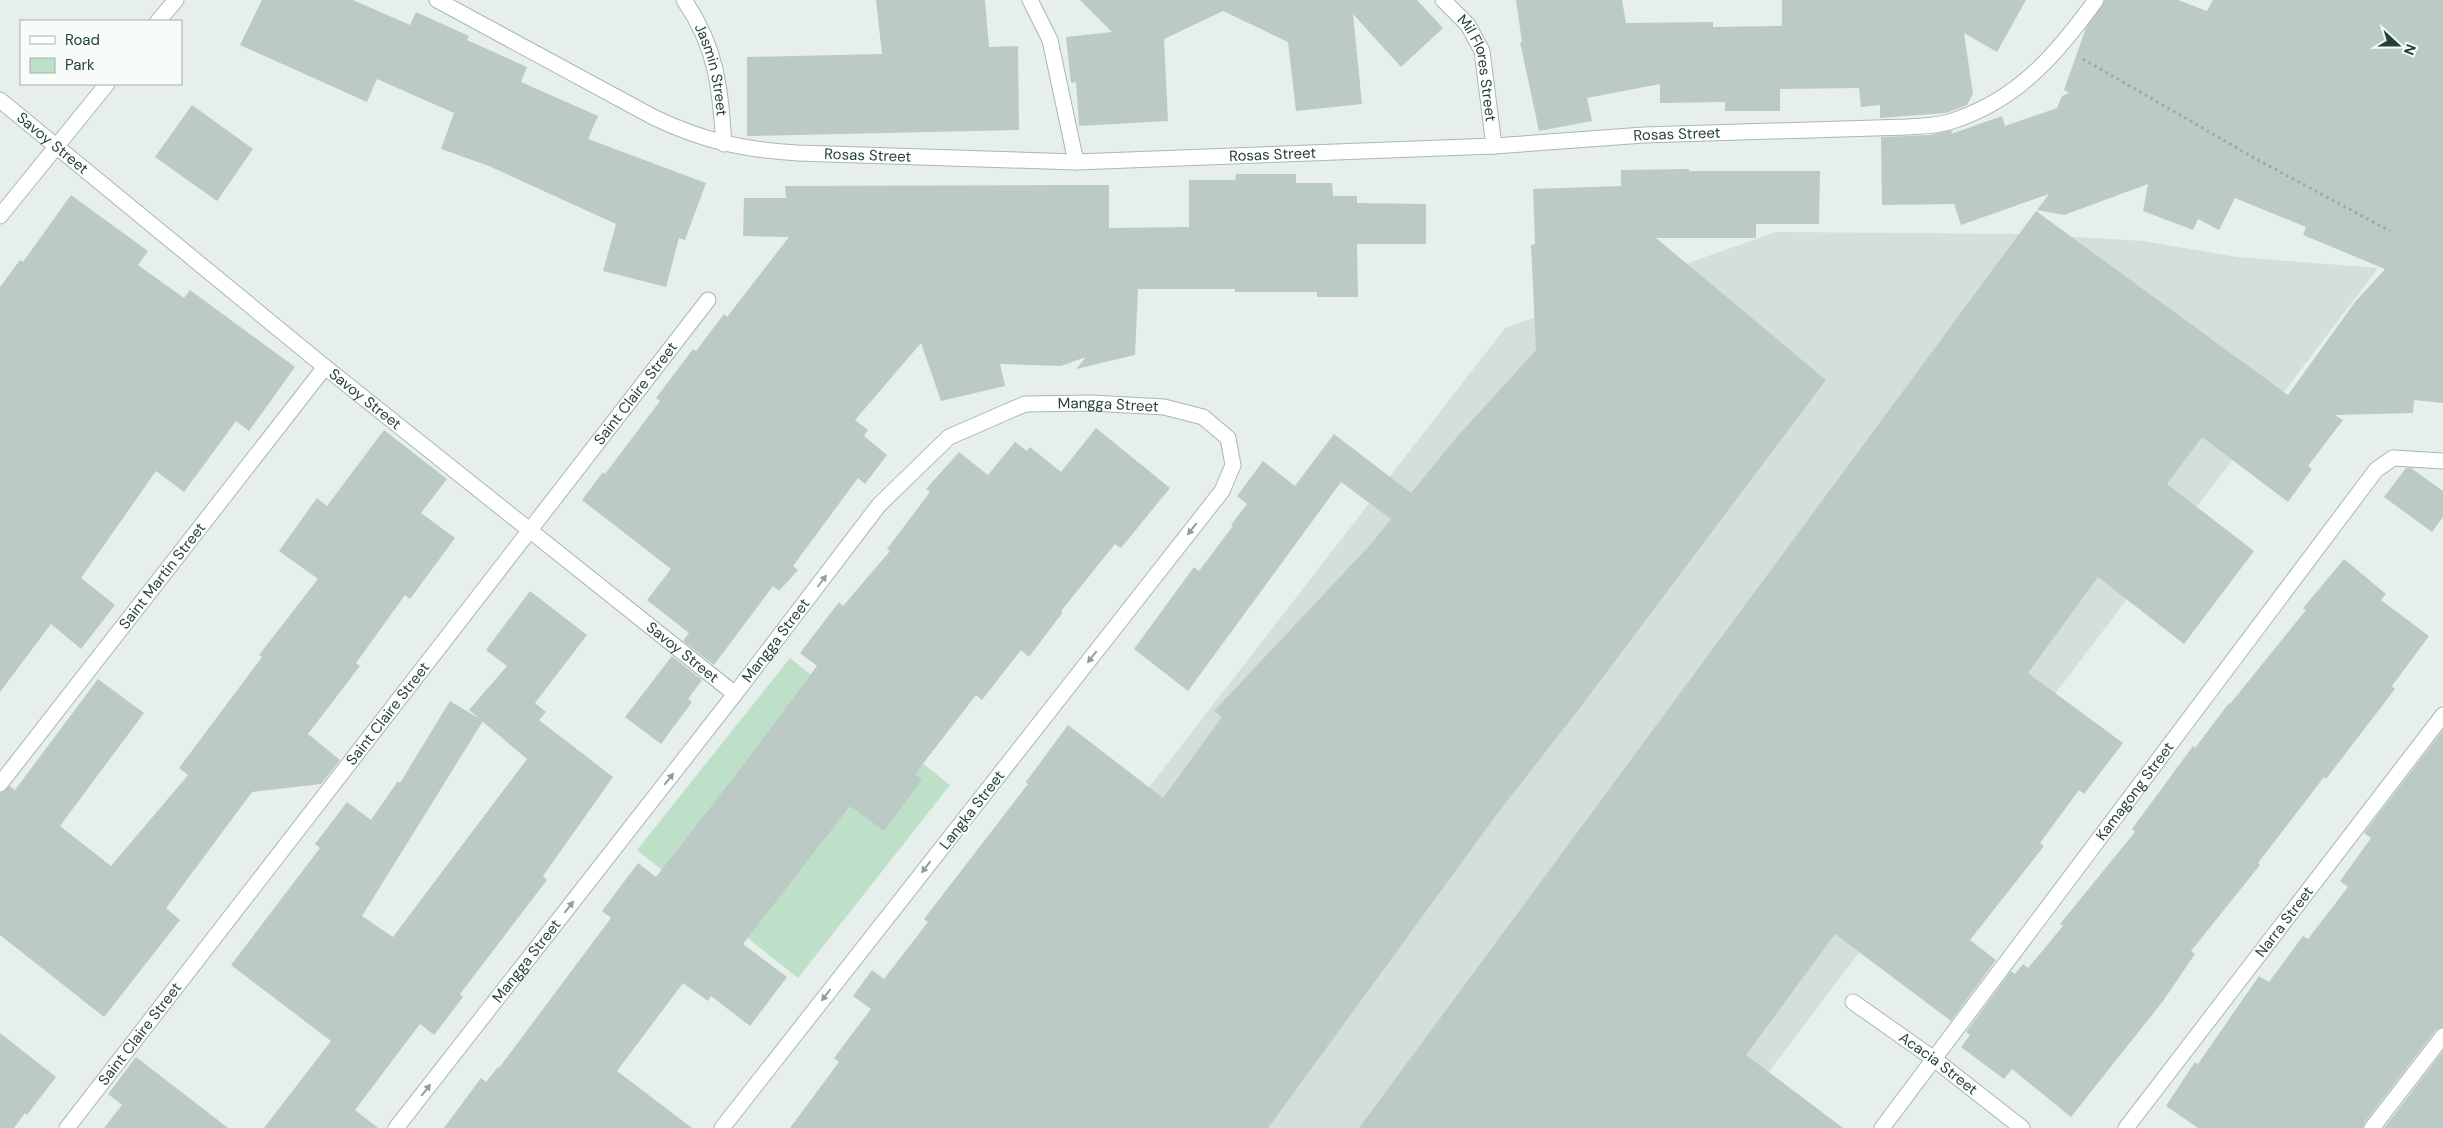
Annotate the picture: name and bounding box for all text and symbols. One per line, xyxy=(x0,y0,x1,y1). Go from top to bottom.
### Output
street label: Mil Flores Street xyxy=(1453,10,1501,123)
legend xyxy=(20,20,182,85)
street label: Jasmin Street xyxy=(690,20,732,117)
north arrow xyxy=(2373,20,2423,70)
text: Road xyxy=(65,30,100,50)
text: N xyxy=(2400,42,2420,58)
text: Park xyxy=(65,55,95,75)
street label: Savoy Street xyxy=(12,108,93,179)
street label: Rosas Street xyxy=(1633,123,1721,146)
street label: Rosas Street xyxy=(1229,143,1317,166)
street label: Rosas Street xyxy=(824,144,912,167)
street label: Saint Claire Street xyxy=(589,338,682,449)
street label: Savoy Street xyxy=(325,364,406,434)
street label: Mangga Street xyxy=(1058,393,1159,417)
street label: Saint Martin Street xyxy=(114,518,210,633)
one-way arrow xyxy=(1187,523,1198,536)
one-way arrow xyxy=(816,574,827,587)
street label: Mangga Street xyxy=(737,594,814,687)
street label: Savoy Street xyxy=(642,617,723,687)
one-way arrow xyxy=(1086,650,1097,663)
street label: Saint Claire Street xyxy=(342,658,434,769)
street label: Kamagong Street xyxy=(2091,738,2178,845)
street label: Langka Street xyxy=(935,766,1009,854)
one-way arrow xyxy=(664,772,674,785)
one-way arrow xyxy=(921,861,932,874)
street label: Narra Street xyxy=(2251,882,2318,961)
one-way arrow xyxy=(564,900,574,913)
street label: Mangga Street xyxy=(488,915,566,1007)
street label: Saint Claire Street xyxy=(94,978,186,1090)
one-way arrow xyxy=(821,988,831,1002)
street label: Acacia Street xyxy=(1895,1027,1982,1099)
one-way arrow xyxy=(420,1083,431,1096)

